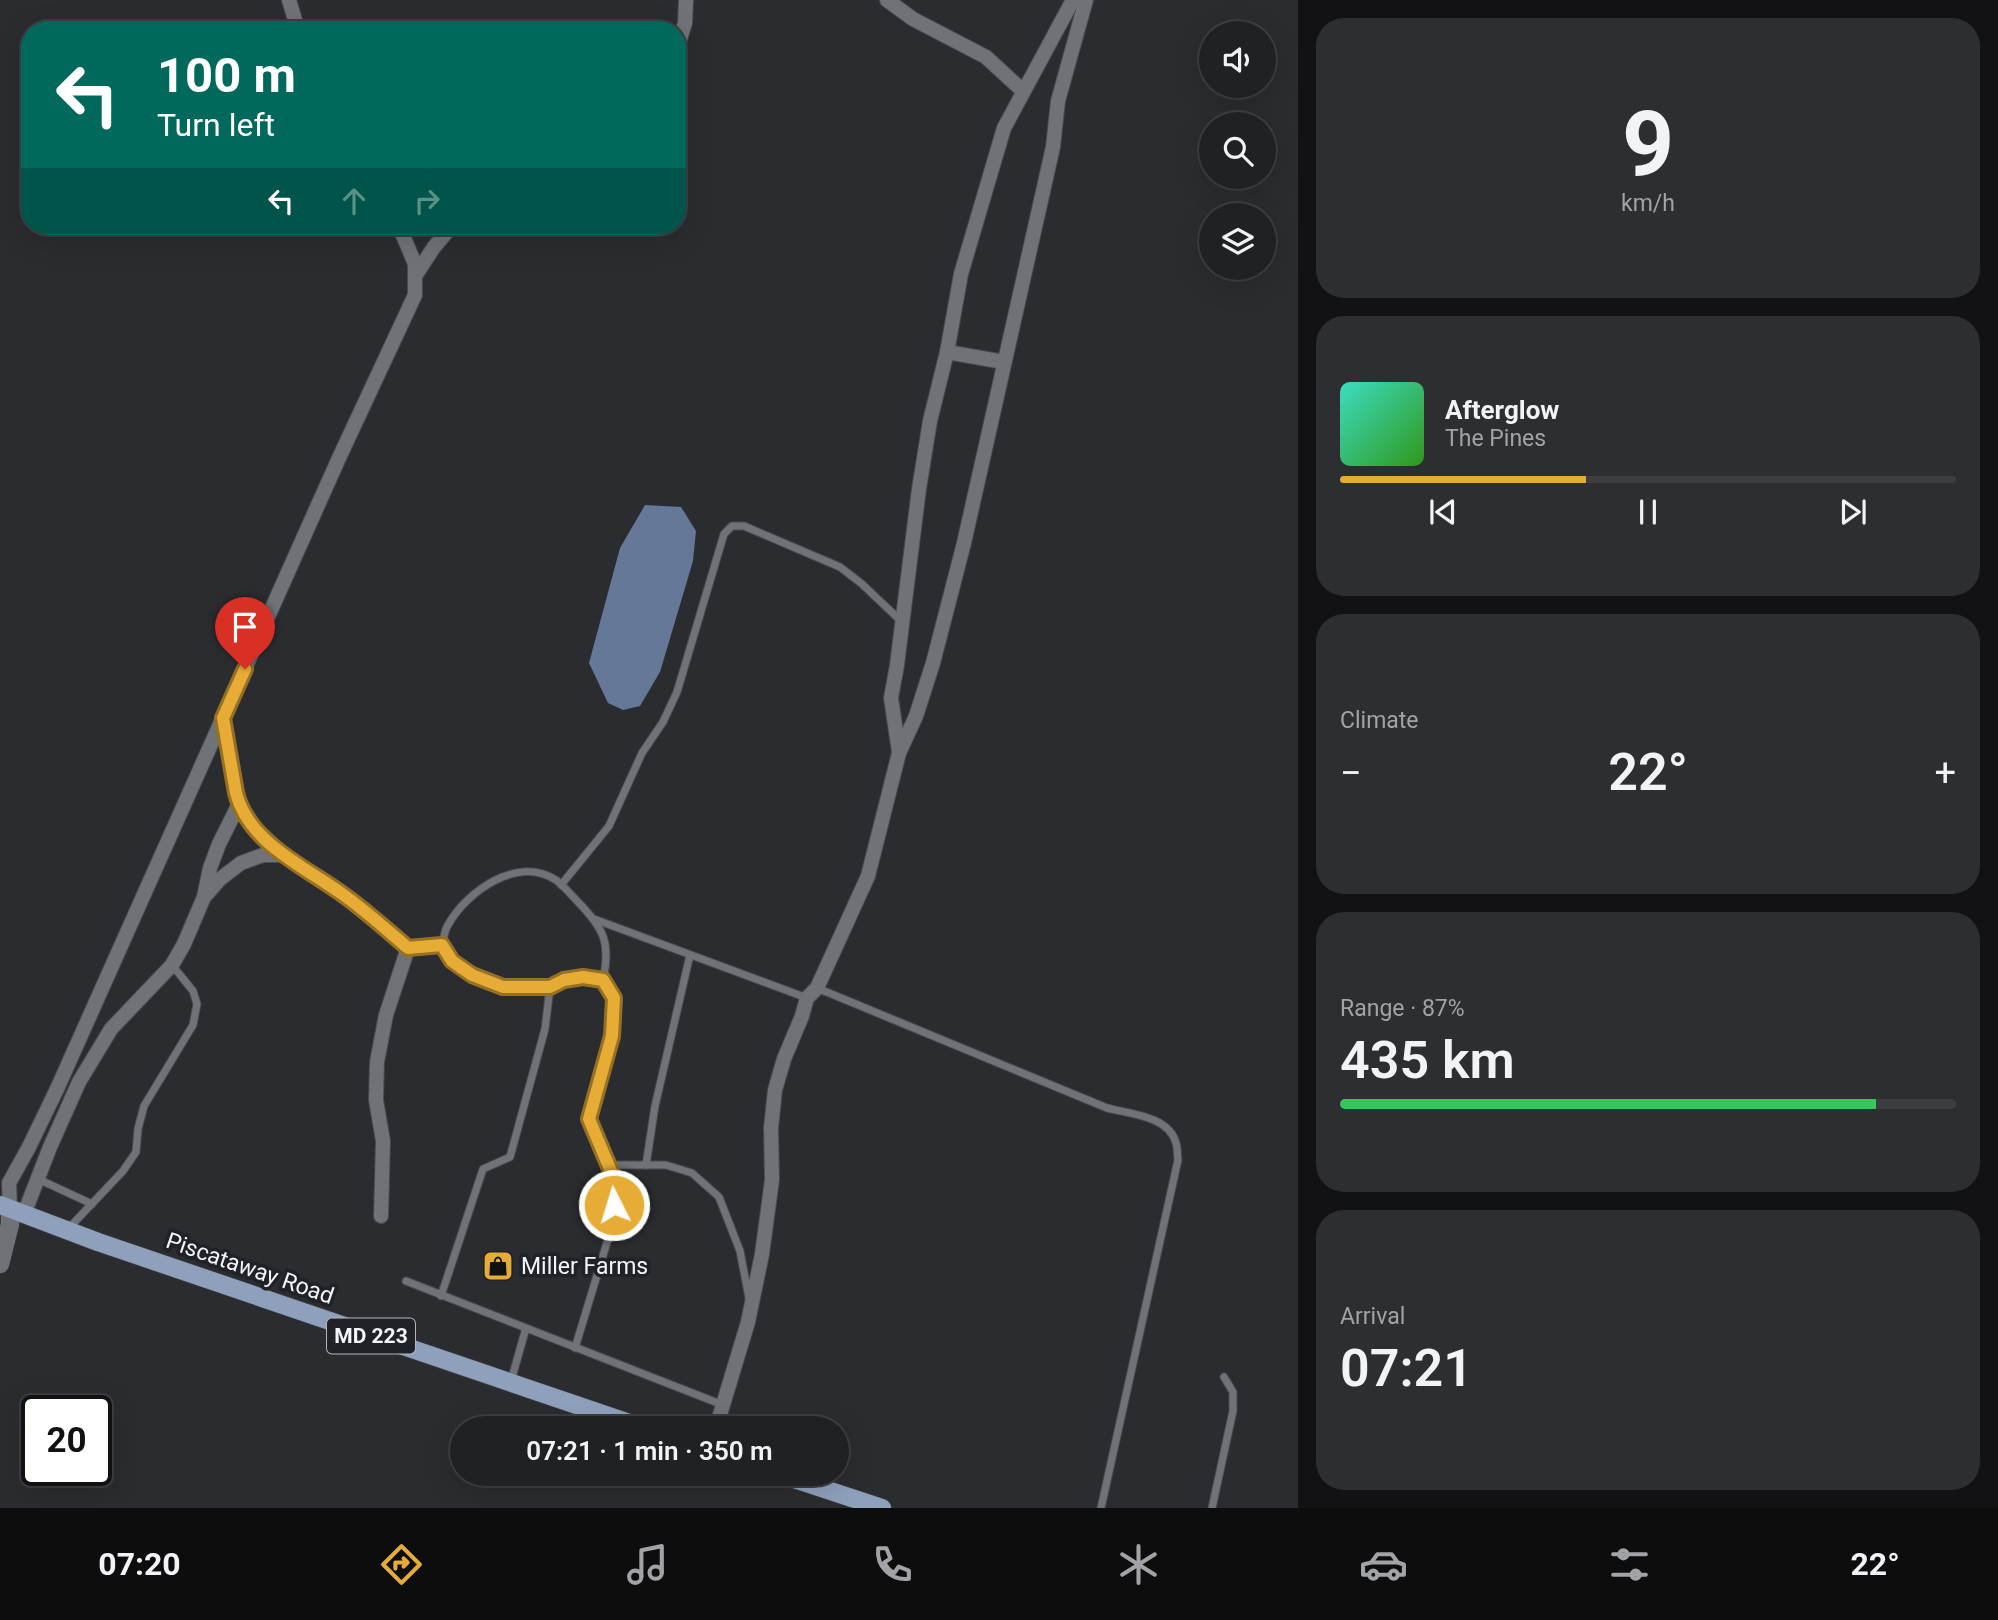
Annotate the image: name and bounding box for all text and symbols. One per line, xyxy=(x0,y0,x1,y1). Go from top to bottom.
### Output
map controls xyxy=(1199,21,1276,280)
button: sound xyxy=(1199,21,1276,98)
text: 100 m xyxy=(157,47,296,104)
icon: left xyxy=(42,49,133,140)
text: 9 xyxy=(1622,91,1674,197)
text: Turn left xyxy=(157,106,275,144)
button: search xyxy=(1199,112,1276,189)
icon: left xyxy=(262,182,300,220)
icon: ahead xyxy=(335,182,373,220)
icon: right xyxy=(408,182,446,220)
text: km/h xyxy=(1621,190,1675,217)
button: layers xyxy=(1199,203,1276,280)
text: Afterglow xyxy=(1445,395,1559,425)
text: The Pines xyxy=(1445,425,1546,452)
icon: previous xyxy=(1424,493,1462,531)
icon: pause xyxy=(1629,493,1667,531)
icon: next xyxy=(1834,493,1872,531)
pin xyxy=(215,597,275,669)
icon: arrive xyxy=(226,608,264,646)
text: Climate xyxy=(1340,707,1419,734)
text: 22° xyxy=(1608,742,1688,803)
text: − xyxy=(1340,751,1362,795)
text: + xyxy=(1934,751,1956,795)
text: Range · 87% xyxy=(1340,995,1465,1022)
text: 435 km xyxy=(1340,1030,1515,1091)
position arrow xyxy=(577,1168,651,1242)
street label: Piscataway Road xyxy=(162,1227,337,1310)
shop icon: Miller Farms xyxy=(481,1249,515,1283)
place label: Miller Farms xyxy=(521,1253,648,1280)
text: Arrival xyxy=(1340,1303,1405,1330)
road number: MD 223 xyxy=(327,1318,415,1354)
text: 07:21 xyxy=(1340,1338,1473,1399)
speed limit sign: 20 xyxy=(21,1395,112,1486)
text: 07:21 · 1 min · 350 m xyxy=(526,1436,773,1466)
icon: directions xyxy=(377,1540,426,1589)
icon: music xyxy=(623,1540,672,1589)
icon: phone xyxy=(868,1540,917,1589)
icon: climate xyxy=(1114,1540,1163,1589)
icon: car xyxy=(1359,1540,1408,1589)
icon: filters xyxy=(1605,1540,1654,1589)
text: 07:20 xyxy=(98,1545,181,1583)
text: 22° xyxy=(1850,1545,1900,1583)

